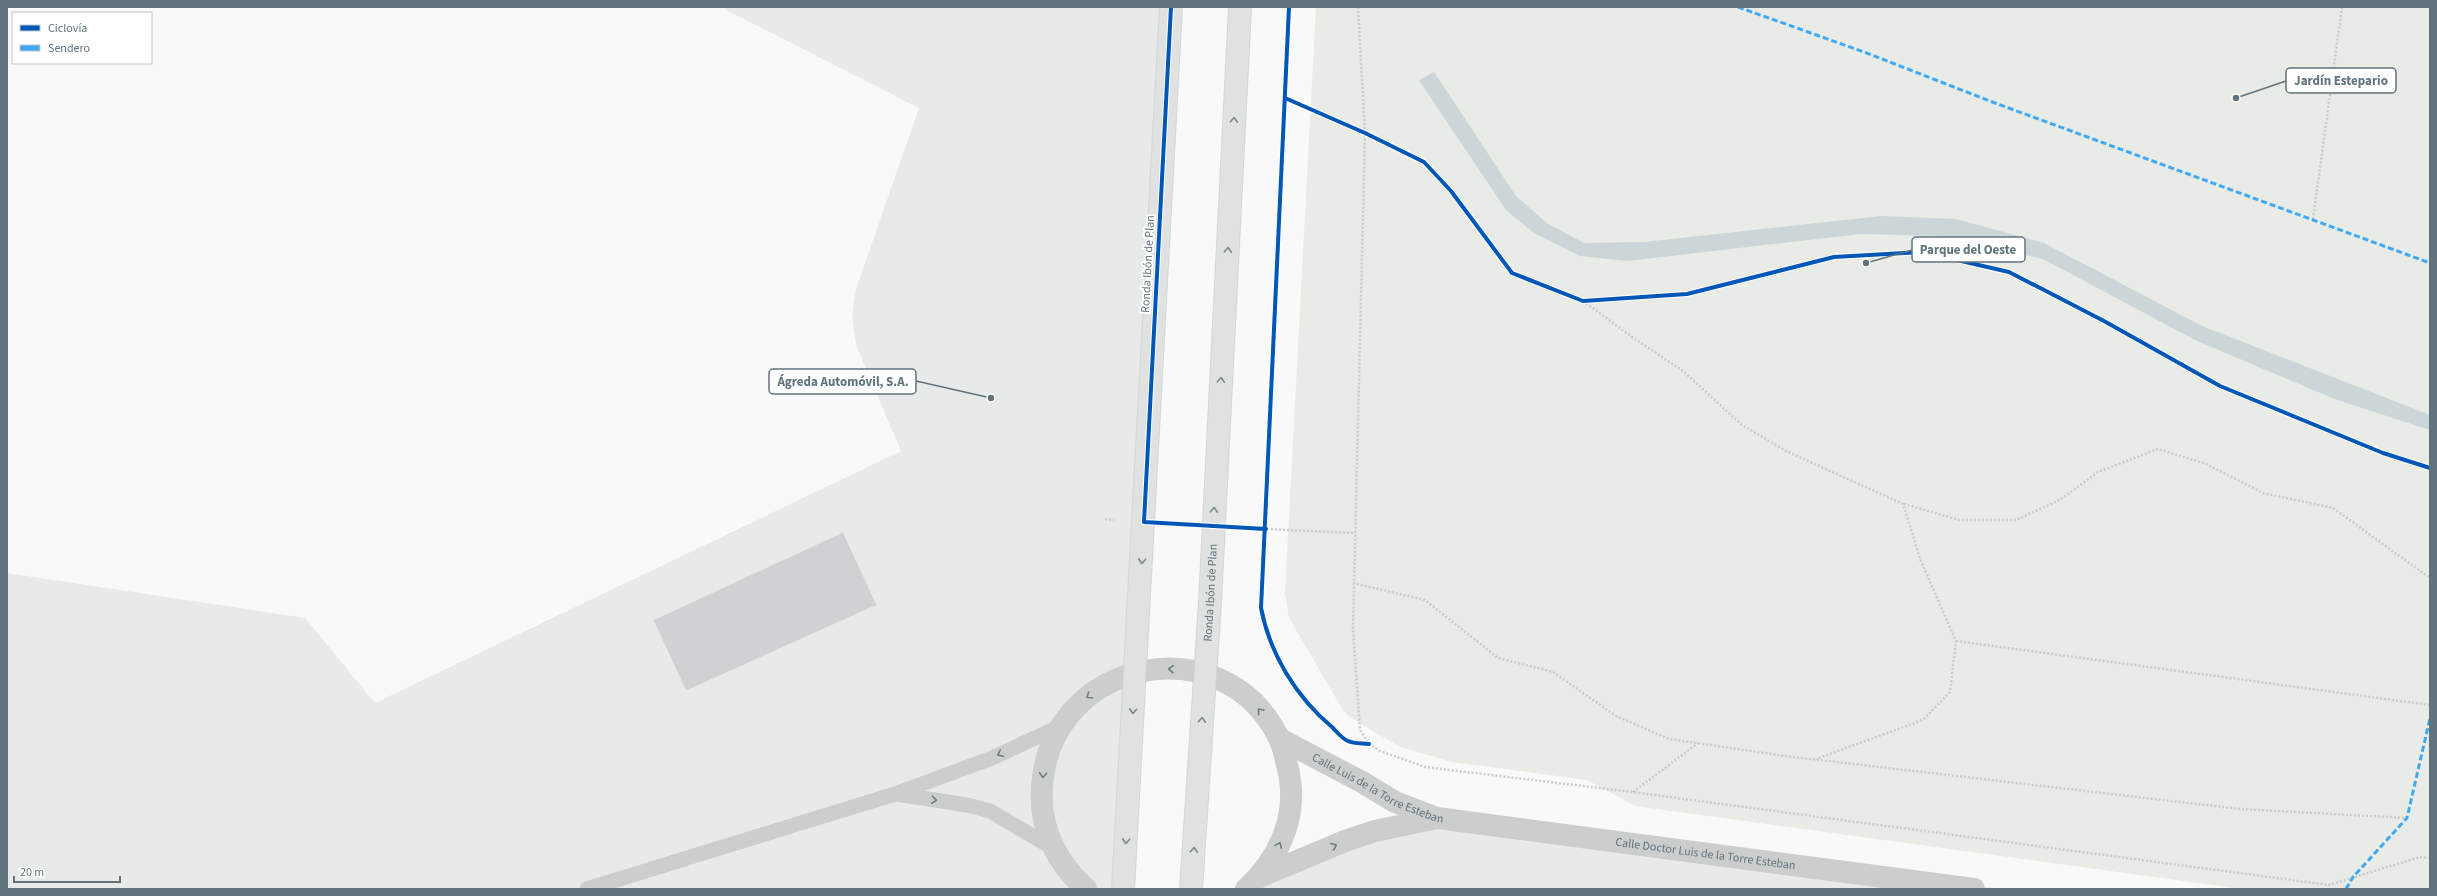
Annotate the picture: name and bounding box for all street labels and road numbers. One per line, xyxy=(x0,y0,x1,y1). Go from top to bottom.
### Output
street label: Ronda Ibón de Plan xyxy=(1137,215,1159,313)
street label: Ronda Ibón de Plan xyxy=(1199,543,1221,642)
street label: Calle Luis de la Torre Esteban xyxy=(1309,749,1445,827)
street label: Calle Doctor Luis de la Torre Esteban xyxy=(1614,833,1797,874)

